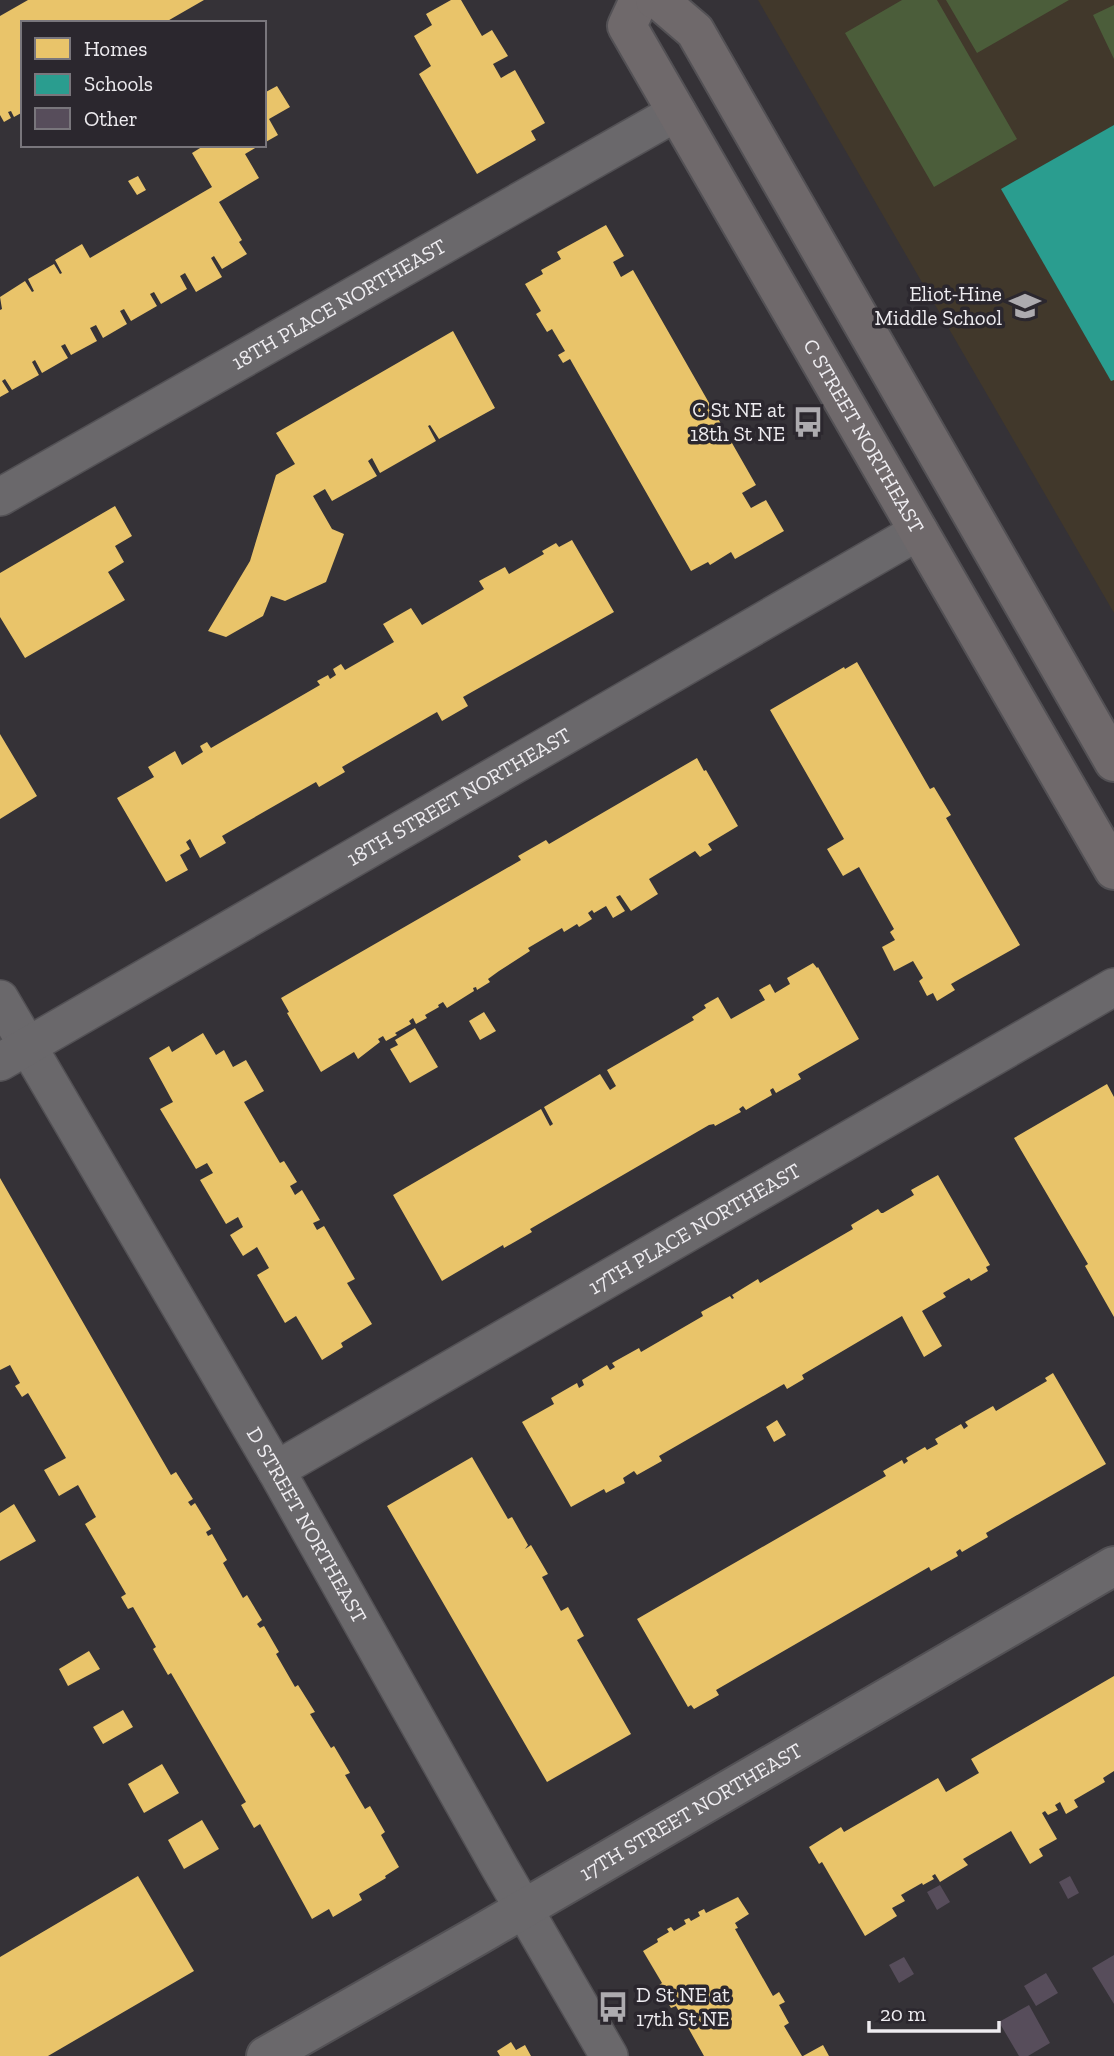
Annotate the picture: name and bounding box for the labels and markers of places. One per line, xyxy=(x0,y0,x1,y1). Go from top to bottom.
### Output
place label: Eliot-Hine Middle School xyxy=(875,281,1002,330)
school or university icon: Eliot-Hine Middle School xyxy=(1008,289,1042,323)
place label: C St NE at 18th St NE xyxy=(690,397,785,446)
bus stop icon: C St NE at 18th St NE xyxy=(791,405,825,439)
place label: D St NE at 17th St NE xyxy=(636,1982,730,2031)
bus stop icon: D St NE at 17th St NE xyxy=(596,1990,630,2024)

